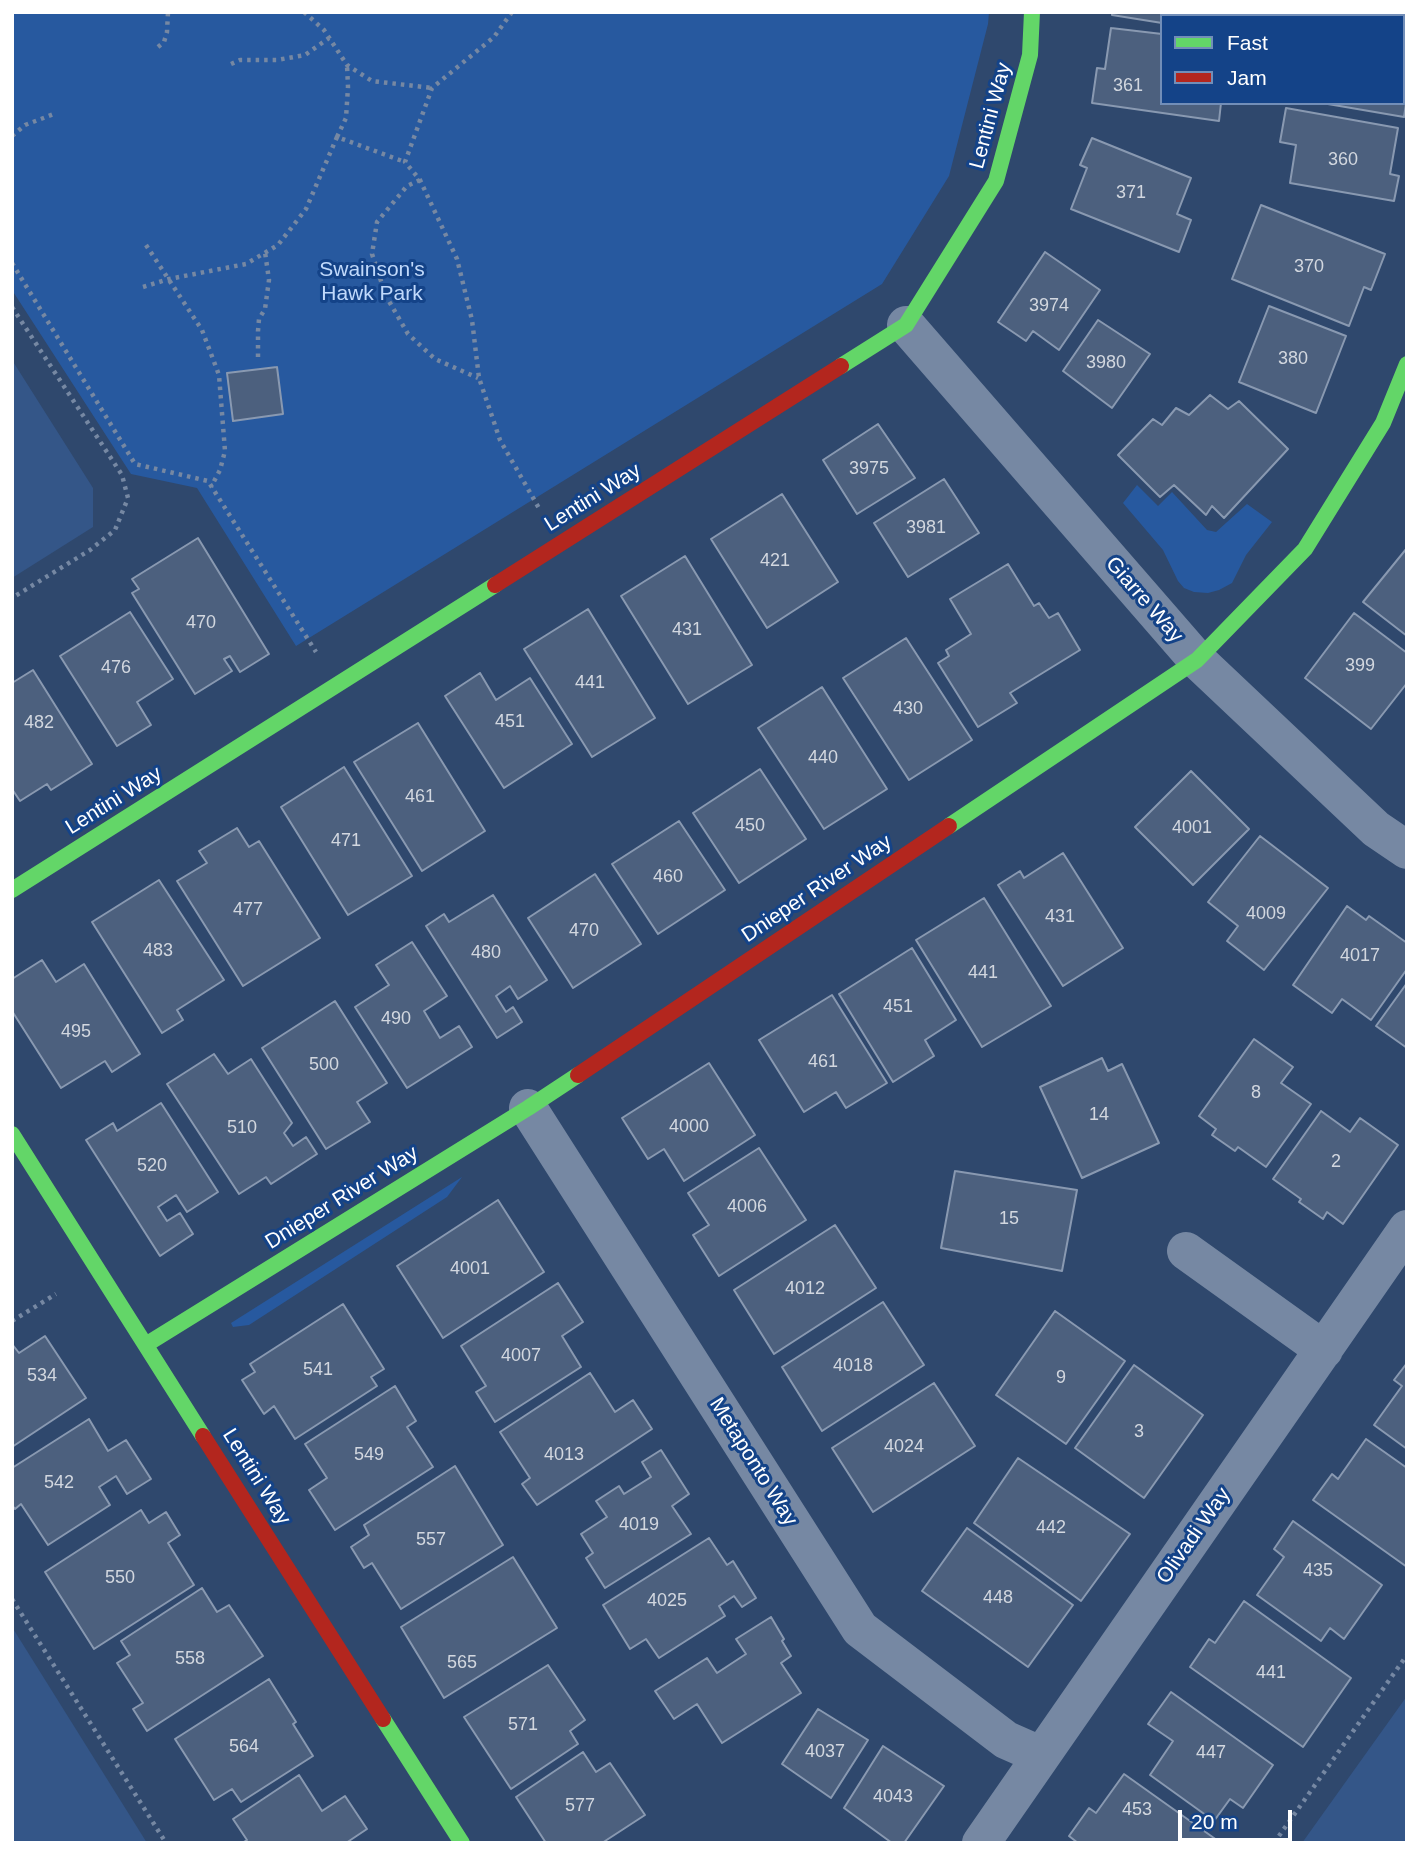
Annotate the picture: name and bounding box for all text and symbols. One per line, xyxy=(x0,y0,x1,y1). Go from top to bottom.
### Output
legend xyxy=(1160,14,1405,105)
text: Fast xyxy=(1227,31,1268,54)
street label: Lentini Way xyxy=(965,60,1017,172)
text: Jam xyxy=(1227,66,1267,89)
house number: 361 xyxy=(1113,75,1143,97)
house number: 360 xyxy=(1328,149,1358,171)
house number: 371 xyxy=(1116,182,1146,204)
house number: 370 xyxy=(1294,256,1324,278)
park label: Swainson's Hawk Park xyxy=(319,257,425,307)
house number: 3974 xyxy=(1029,295,1069,317)
house number: 380 xyxy=(1278,348,1308,370)
house number: 3980 xyxy=(1086,352,1126,374)
street label: Lentini Way xyxy=(540,458,646,538)
house number: 3975 xyxy=(849,458,889,480)
house number: 3981 xyxy=(906,517,946,539)
house number: 421 xyxy=(760,550,790,572)
street label: Giarre Way xyxy=(1100,552,1188,648)
house number: 470 xyxy=(186,612,216,634)
house number: 431 xyxy=(672,619,702,641)
house number: 399 xyxy=(1345,655,1375,677)
house number: 476 xyxy=(101,657,131,679)
house number: 441 xyxy=(575,672,605,694)
house number: 430 xyxy=(893,698,923,720)
house number: 451 xyxy=(495,711,525,733)
house number: 482 xyxy=(24,712,54,734)
house number: 440 xyxy=(808,747,838,769)
street label: Lentini Way xyxy=(61,761,167,841)
house number: 461 xyxy=(405,786,435,808)
house number: 450 xyxy=(735,815,765,837)
house number: 4001 xyxy=(1172,817,1212,839)
house number: 471 xyxy=(331,830,361,852)
street label: Dnieper River Way xyxy=(737,830,897,948)
house number: 460 xyxy=(653,866,683,888)
house number: 477 xyxy=(233,899,263,921)
house number: 4009 xyxy=(1246,903,1286,925)
house number: 431 xyxy=(1045,906,1075,928)
house number: 470 xyxy=(569,920,599,942)
house number: 483 xyxy=(143,940,173,962)
house number: 480 xyxy=(471,942,501,964)
house number: 4017 xyxy=(1340,945,1380,967)
house number: 441 xyxy=(968,962,998,984)
house number: 451 xyxy=(883,996,913,1018)
house number: 490 xyxy=(381,1008,411,1030)
house number: 495 xyxy=(61,1021,91,1043)
house number: 461 xyxy=(808,1051,838,1073)
house number: 500 xyxy=(309,1054,339,1076)
house number: 8 xyxy=(1251,1082,1261,1104)
house number: 14 xyxy=(1089,1104,1109,1126)
house number: 4000 xyxy=(669,1116,709,1138)
house number: 510 xyxy=(227,1117,257,1139)
street label: Dnieper River Way xyxy=(261,1141,423,1255)
house number: 2 xyxy=(1331,1151,1341,1173)
house number: 520 xyxy=(137,1155,167,1177)
house number: 4006 xyxy=(727,1196,767,1218)
house number: 15 xyxy=(999,1208,1019,1230)
house number: 4001 xyxy=(450,1258,490,1280)
house number: 4012 xyxy=(785,1278,825,1300)
house number: 4007 xyxy=(501,1345,541,1367)
house number: 4018 xyxy=(833,1355,873,1377)
house number: 541 xyxy=(303,1359,333,1381)
house number: 534 xyxy=(27,1365,57,1387)
house number: 9 xyxy=(1056,1367,1066,1389)
street label: Metaponto Way xyxy=(704,1393,802,1531)
house number: 3 xyxy=(1134,1421,1144,1443)
street label: Lentini Way xyxy=(216,1424,296,1530)
house number: 4024 xyxy=(884,1436,924,1458)
house number: 549 xyxy=(354,1444,384,1466)
house number: 4013 xyxy=(544,1444,584,1466)
house number: 542 xyxy=(44,1472,74,1494)
street label: Olivadi Way xyxy=(1152,1483,1236,1589)
house number: 4019 xyxy=(619,1514,659,1536)
house number: 442 xyxy=(1036,1517,1066,1539)
house number: 557 xyxy=(416,1529,446,1551)
house number: 435 xyxy=(1303,1560,1333,1582)
house number: 550 xyxy=(105,1567,135,1589)
house number: 448 xyxy=(983,1587,1013,1609)
house number: 4025 xyxy=(647,1590,687,1612)
house number: 558 xyxy=(175,1648,205,1670)
house number: 565 xyxy=(447,1652,477,1674)
house number: 441 xyxy=(1256,1662,1286,1684)
house number: 571 xyxy=(508,1714,538,1736)
house number: 564 xyxy=(229,1736,259,1758)
house number: 4037 xyxy=(805,1741,845,1763)
house number: 447 xyxy=(1196,1742,1226,1764)
house number: 4043 xyxy=(873,1786,913,1808)
house number: 577 xyxy=(565,1795,595,1817)
scale bar xyxy=(1181,1796,1295,1840)
house number: 453 xyxy=(1122,1799,1152,1821)
text: 20 m xyxy=(1191,1810,1238,1833)

